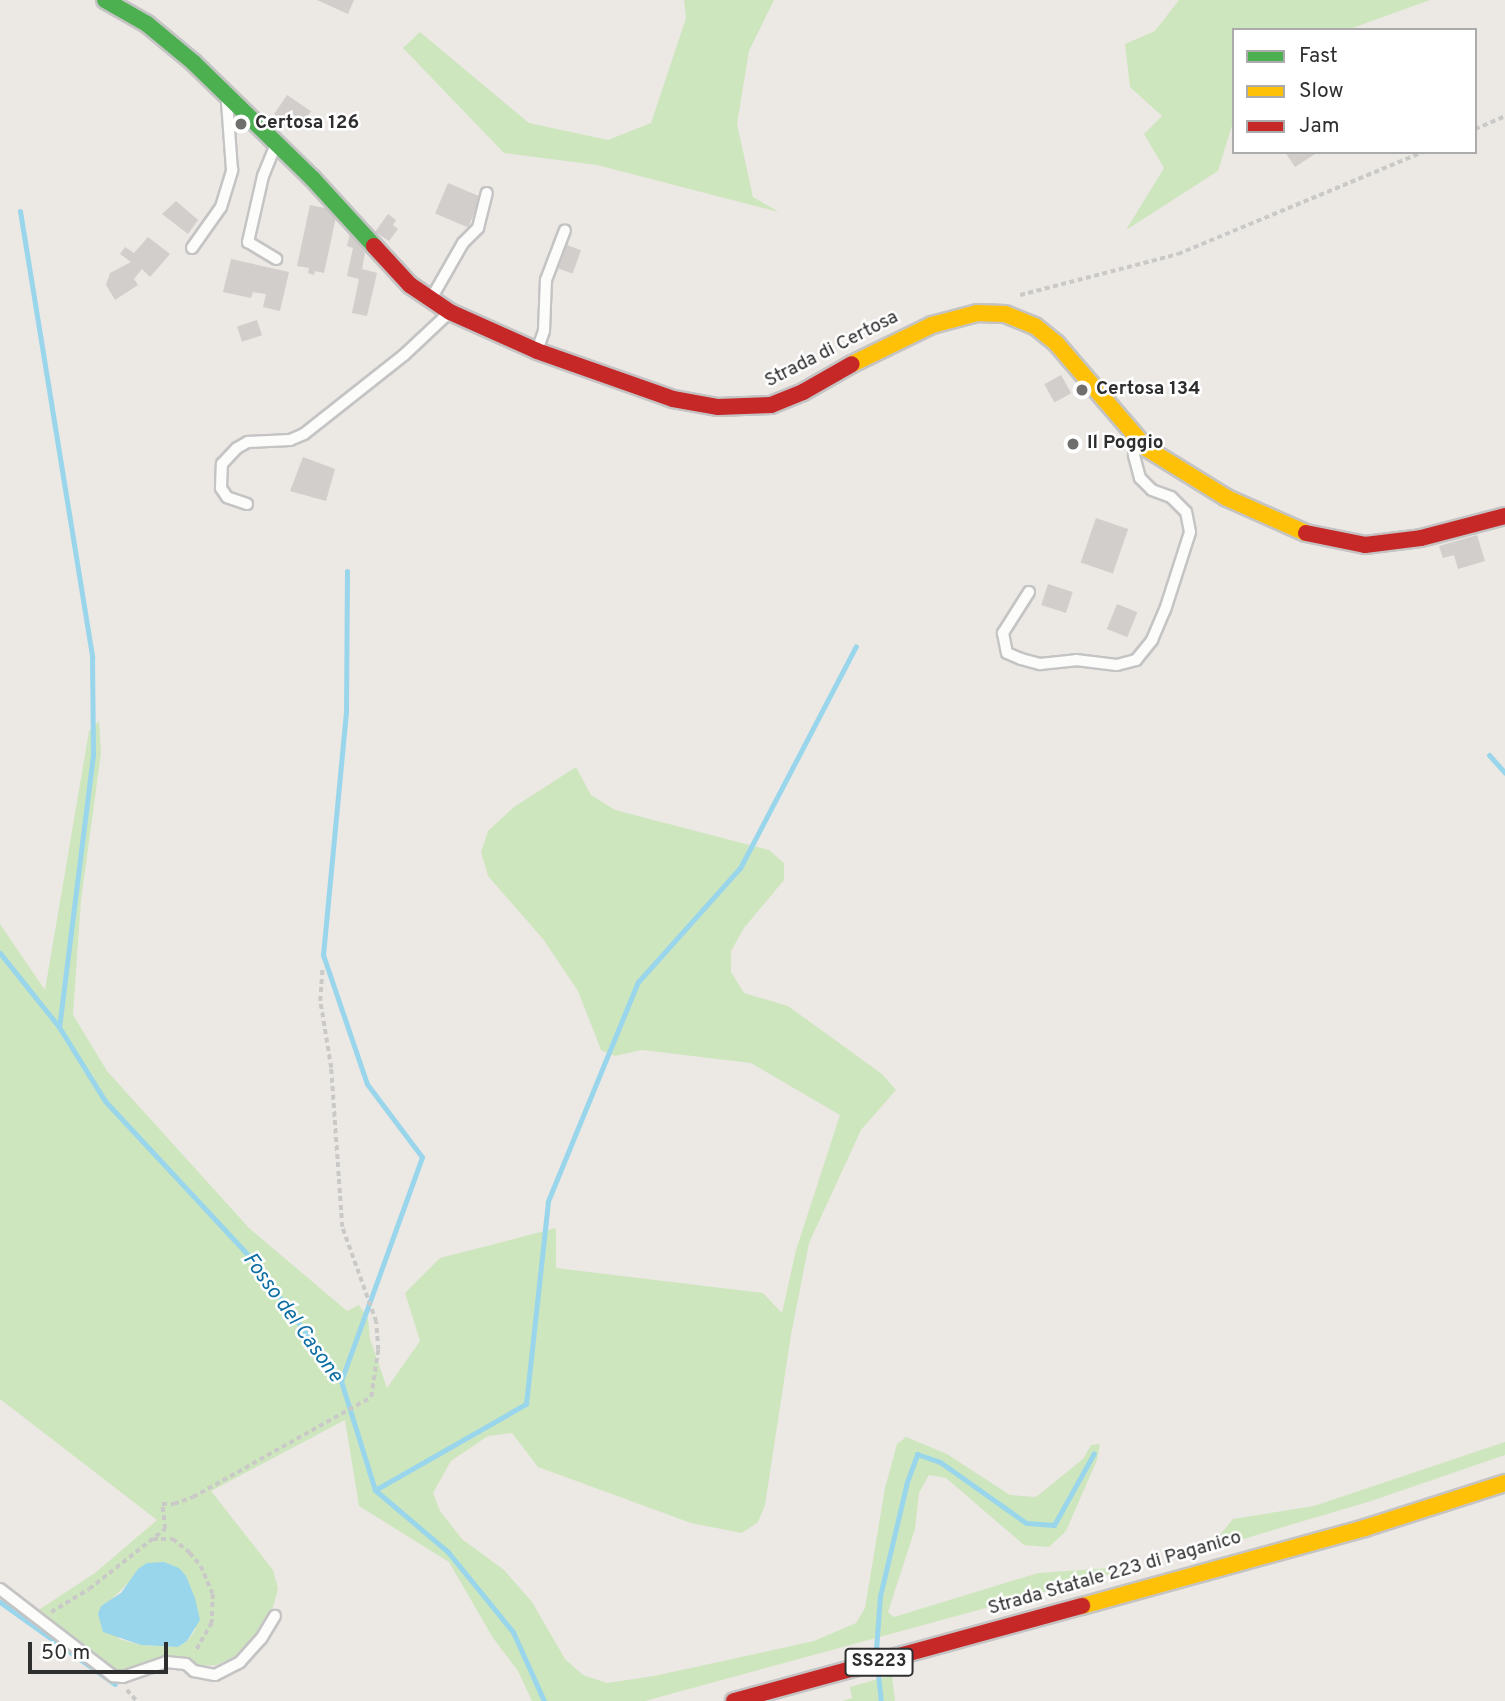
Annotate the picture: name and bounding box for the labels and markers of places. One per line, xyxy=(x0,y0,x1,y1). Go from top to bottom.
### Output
place label: Certosa 126 xyxy=(255,113,359,135)
marker: Certosa 126 xyxy=(233,116,249,132)
place label: Certosa 134 xyxy=(1096,379,1200,401)
marker: Certosa 134 xyxy=(1074,382,1090,398)
place label: Il Poggio xyxy=(1087,433,1164,455)
marker: Il Poggio xyxy=(1065,436,1081,452)

